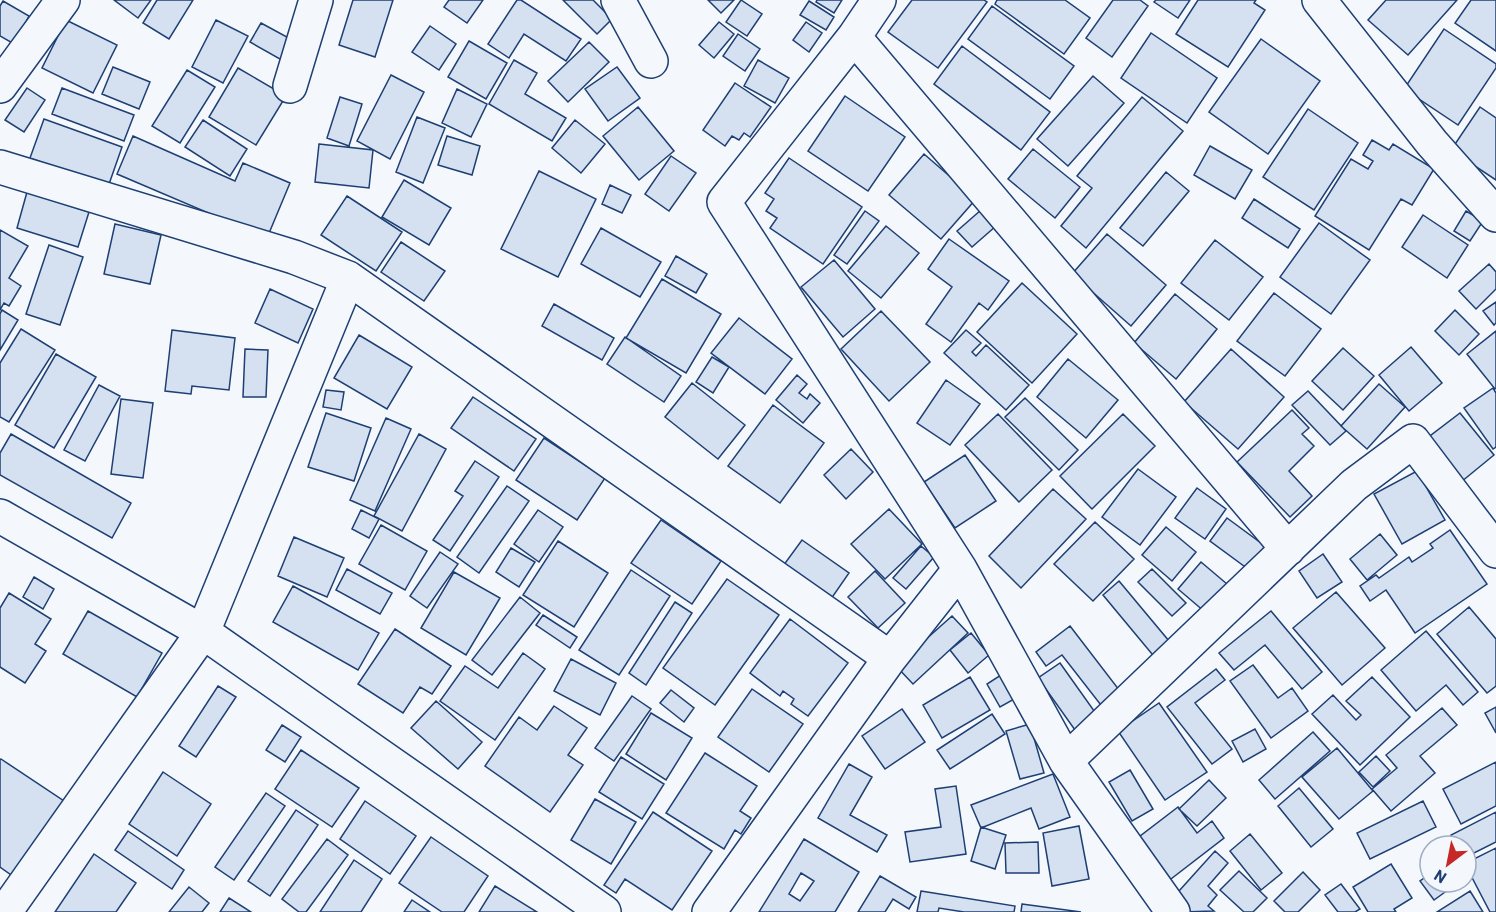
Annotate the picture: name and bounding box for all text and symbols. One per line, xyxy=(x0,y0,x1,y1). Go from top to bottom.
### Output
north arrow xyxy=(1418,834,1478,894)
text: N xyxy=(1430,866,1449,888)

